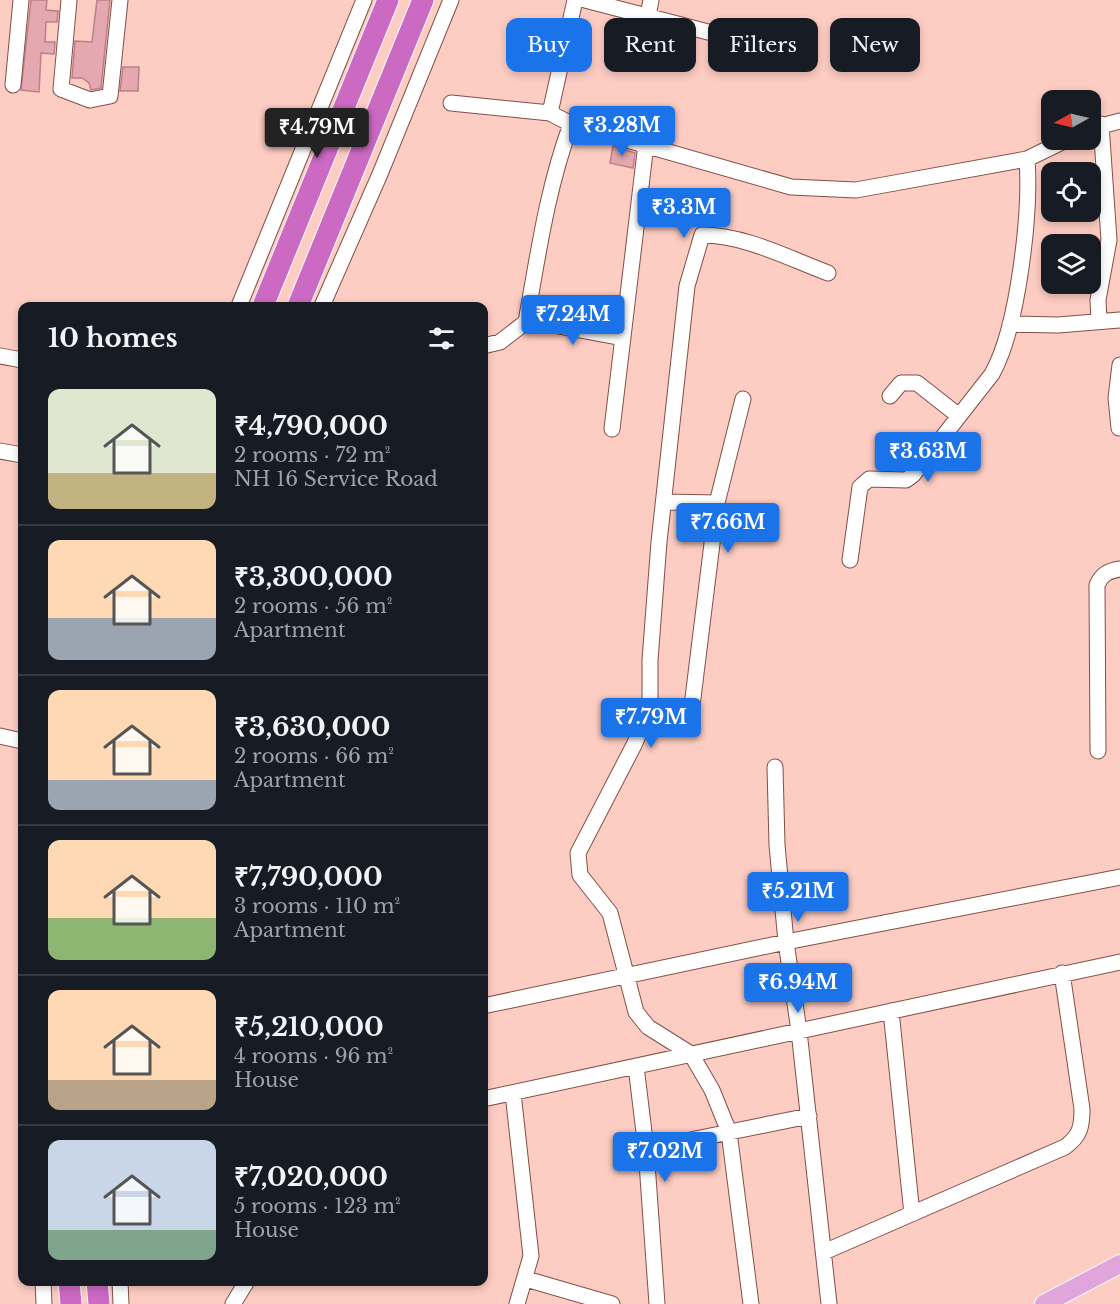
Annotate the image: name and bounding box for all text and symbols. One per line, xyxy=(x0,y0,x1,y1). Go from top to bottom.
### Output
chip: Buy xyxy=(506,18,592,72)
chip: Rent xyxy=(604,18,696,72)
chip: Filters xyxy=(708,18,818,72)
chip: New xyxy=(830,18,920,72)
north arrow xyxy=(1041,90,1101,150)
map controls xyxy=(1041,90,1101,294)
pin: ₹3.28M xyxy=(573,106,671,157)
pin: ₹4.79M xyxy=(268,108,366,159)
text: ₹3.28M xyxy=(583,113,661,137)
text: ₹4.79M xyxy=(279,115,355,139)
button: locate xyxy=(1041,162,1101,222)
pin: ₹3.3M xyxy=(642,188,726,239)
text: ₹3.3M xyxy=(651,195,717,219)
button: layers xyxy=(1041,234,1101,294)
pin: ₹7.24M xyxy=(524,295,622,346)
text: ₹7.24M xyxy=(535,302,611,326)
text: 10 homes xyxy=(48,322,178,354)
icon: filters xyxy=(425,322,458,355)
text: ₹4,790,000 xyxy=(234,410,388,442)
icon: home xyxy=(96,413,168,485)
pin: ₹3.63M xyxy=(879,432,977,483)
text: ₹3.63M xyxy=(889,439,967,463)
text: 2 rooms · 72 m² xyxy=(234,443,391,467)
text: NH 16 Service Road xyxy=(234,467,438,491)
pin: ₹7.66M xyxy=(679,503,777,554)
text: ₹7.66M xyxy=(690,510,766,534)
text: ₹3,300,000 xyxy=(234,561,393,593)
icon: home xyxy=(96,564,168,636)
text: 2 rooms · 56 m² xyxy=(234,594,392,618)
text: Apartment xyxy=(234,618,345,642)
pin: ₹7.79M xyxy=(602,698,700,749)
text: ₹7.79M xyxy=(615,705,687,729)
text: ₹3,630,000 xyxy=(234,711,390,743)
icon: home xyxy=(96,714,168,786)
text: 2 rooms · 66 m² xyxy=(234,744,394,768)
text: Apartment xyxy=(234,768,345,792)
text: ₹7,790,000 xyxy=(234,861,383,893)
icon: home xyxy=(96,864,168,936)
pin: ₹5.21M xyxy=(749,872,847,923)
text: ₹5.21M xyxy=(761,879,835,903)
text: 3 rooms · 110 m² xyxy=(234,894,400,918)
text: Apartment xyxy=(234,918,345,942)
pin: ₹6.94M xyxy=(749,963,847,1014)
text: ₹6.94M xyxy=(758,970,838,994)
text: ₹5,210,000 xyxy=(234,1011,384,1043)
icon: home xyxy=(96,1014,168,1086)
text: 4 rooms · 96 m² xyxy=(234,1044,393,1068)
text: House xyxy=(234,1068,299,1092)
pin: ₹7.02M xyxy=(616,1132,714,1183)
text: ₹7.02M xyxy=(627,1139,703,1163)
text: ₹7,020,000 xyxy=(234,1161,388,1193)
icon: home xyxy=(96,1164,168,1236)
text: 5 rooms · 123 m² xyxy=(234,1194,401,1218)
text: House xyxy=(234,1218,299,1242)

